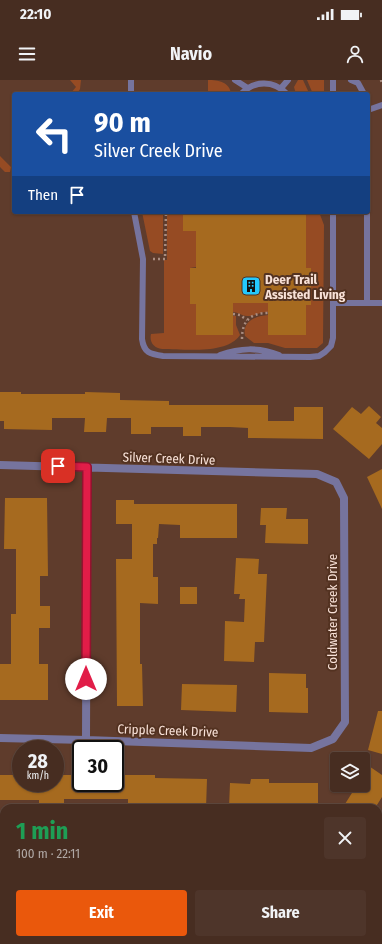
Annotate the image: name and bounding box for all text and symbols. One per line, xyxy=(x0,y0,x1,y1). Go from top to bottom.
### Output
text: 22:10 xyxy=(20,5,51,23)
icon: menu xyxy=(16,43,38,65)
text: Navio xyxy=(170,43,212,65)
icon: person xyxy=(344,43,366,65)
text: 90 m xyxy=(94,106,151,139)
icon: left xyxy=(28,108,80,160)
text: Silver Creek Drive xyxy=(94,140,223,162)
icon: arrive xyxy=(66,184,88,206)
text: Then xyxy=(28,186,58,204)
place label: Deer Trail Assisted Living xyxy=(264,272,346,302)
building icon: Deer Trail Assisted Living xyxy=(240,275,262,297)
pin xyxy=(41,449,75,483)
street label: Silver Creek Drive xyxy=(122,449,216,468)
icon: arrive xyxy=(47,455,69,477)
street label: Coldwater Creek Drive xyxy=(325,554,340,670)
position arrow xyxy=(65,658,107,700)
street label: Cripple Creek Drive xyxy=(117,721,219,740)
speed limit sign: 30 xyxy=(72,740,124,792)
text: 28 xyxy=(28,749,48,773)
map controls xyxy=(330,752,370,792)
button: layers xyxy=(330,752,370,792)
text: km/h xyxy=(27,770,49,782)
text: 1 min xyxy=(16,817,68,845)
button: close xyxy=(324,817,366,859)
text: 100 m · 22:11 xyxy=(16,846,80,861)
button: Exit xyxy=(16,890,187,936)
button: Share xyxy=(195,890,366,936)

